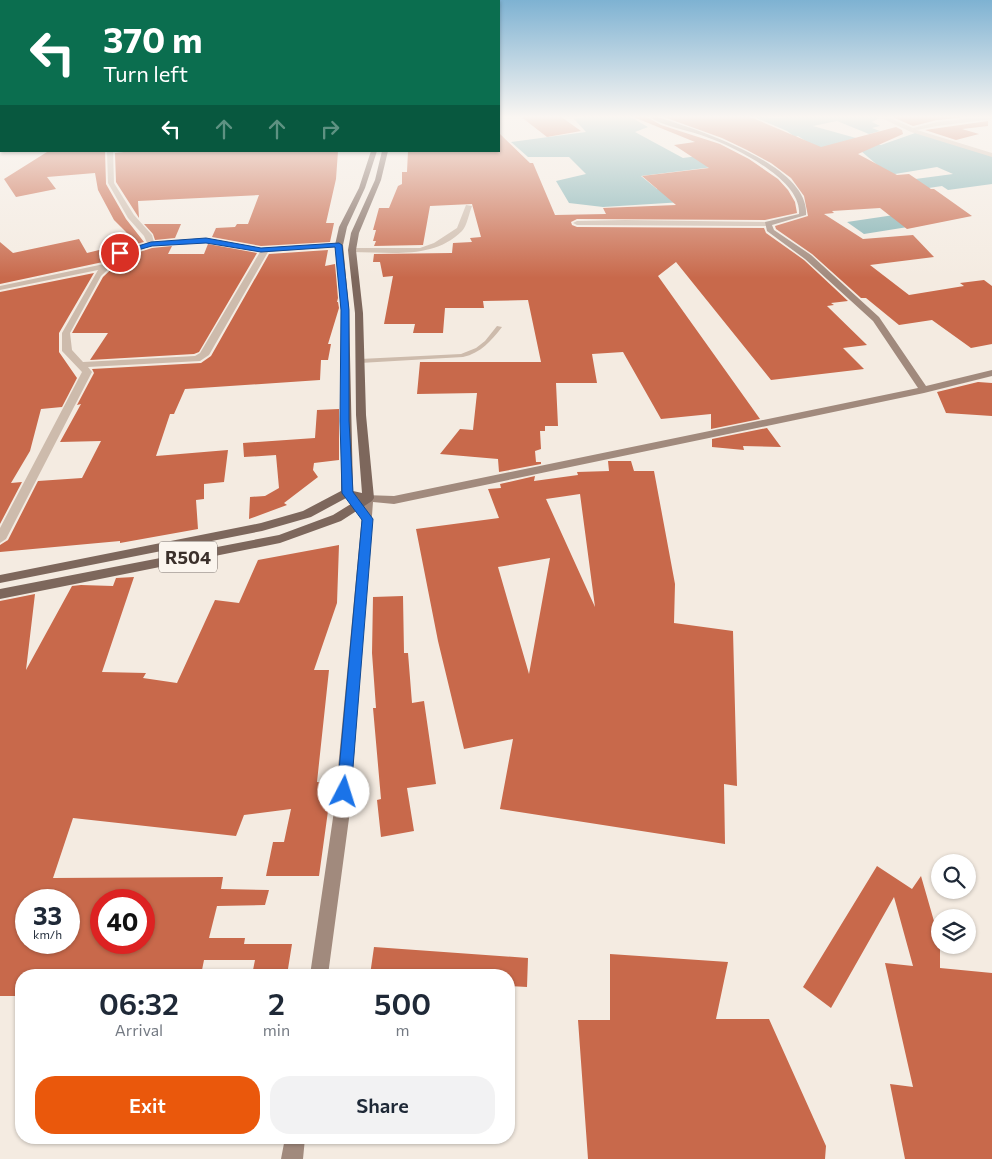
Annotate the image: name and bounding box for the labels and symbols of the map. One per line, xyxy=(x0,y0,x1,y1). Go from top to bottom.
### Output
pin xyxy=(99,232,141,274)
road number: R504 xyxy=(159,542,217,572)
position arrow xyxy=(317,765,369,817)
speed limit sign: 40 xyxy=(90,889,155,954)

